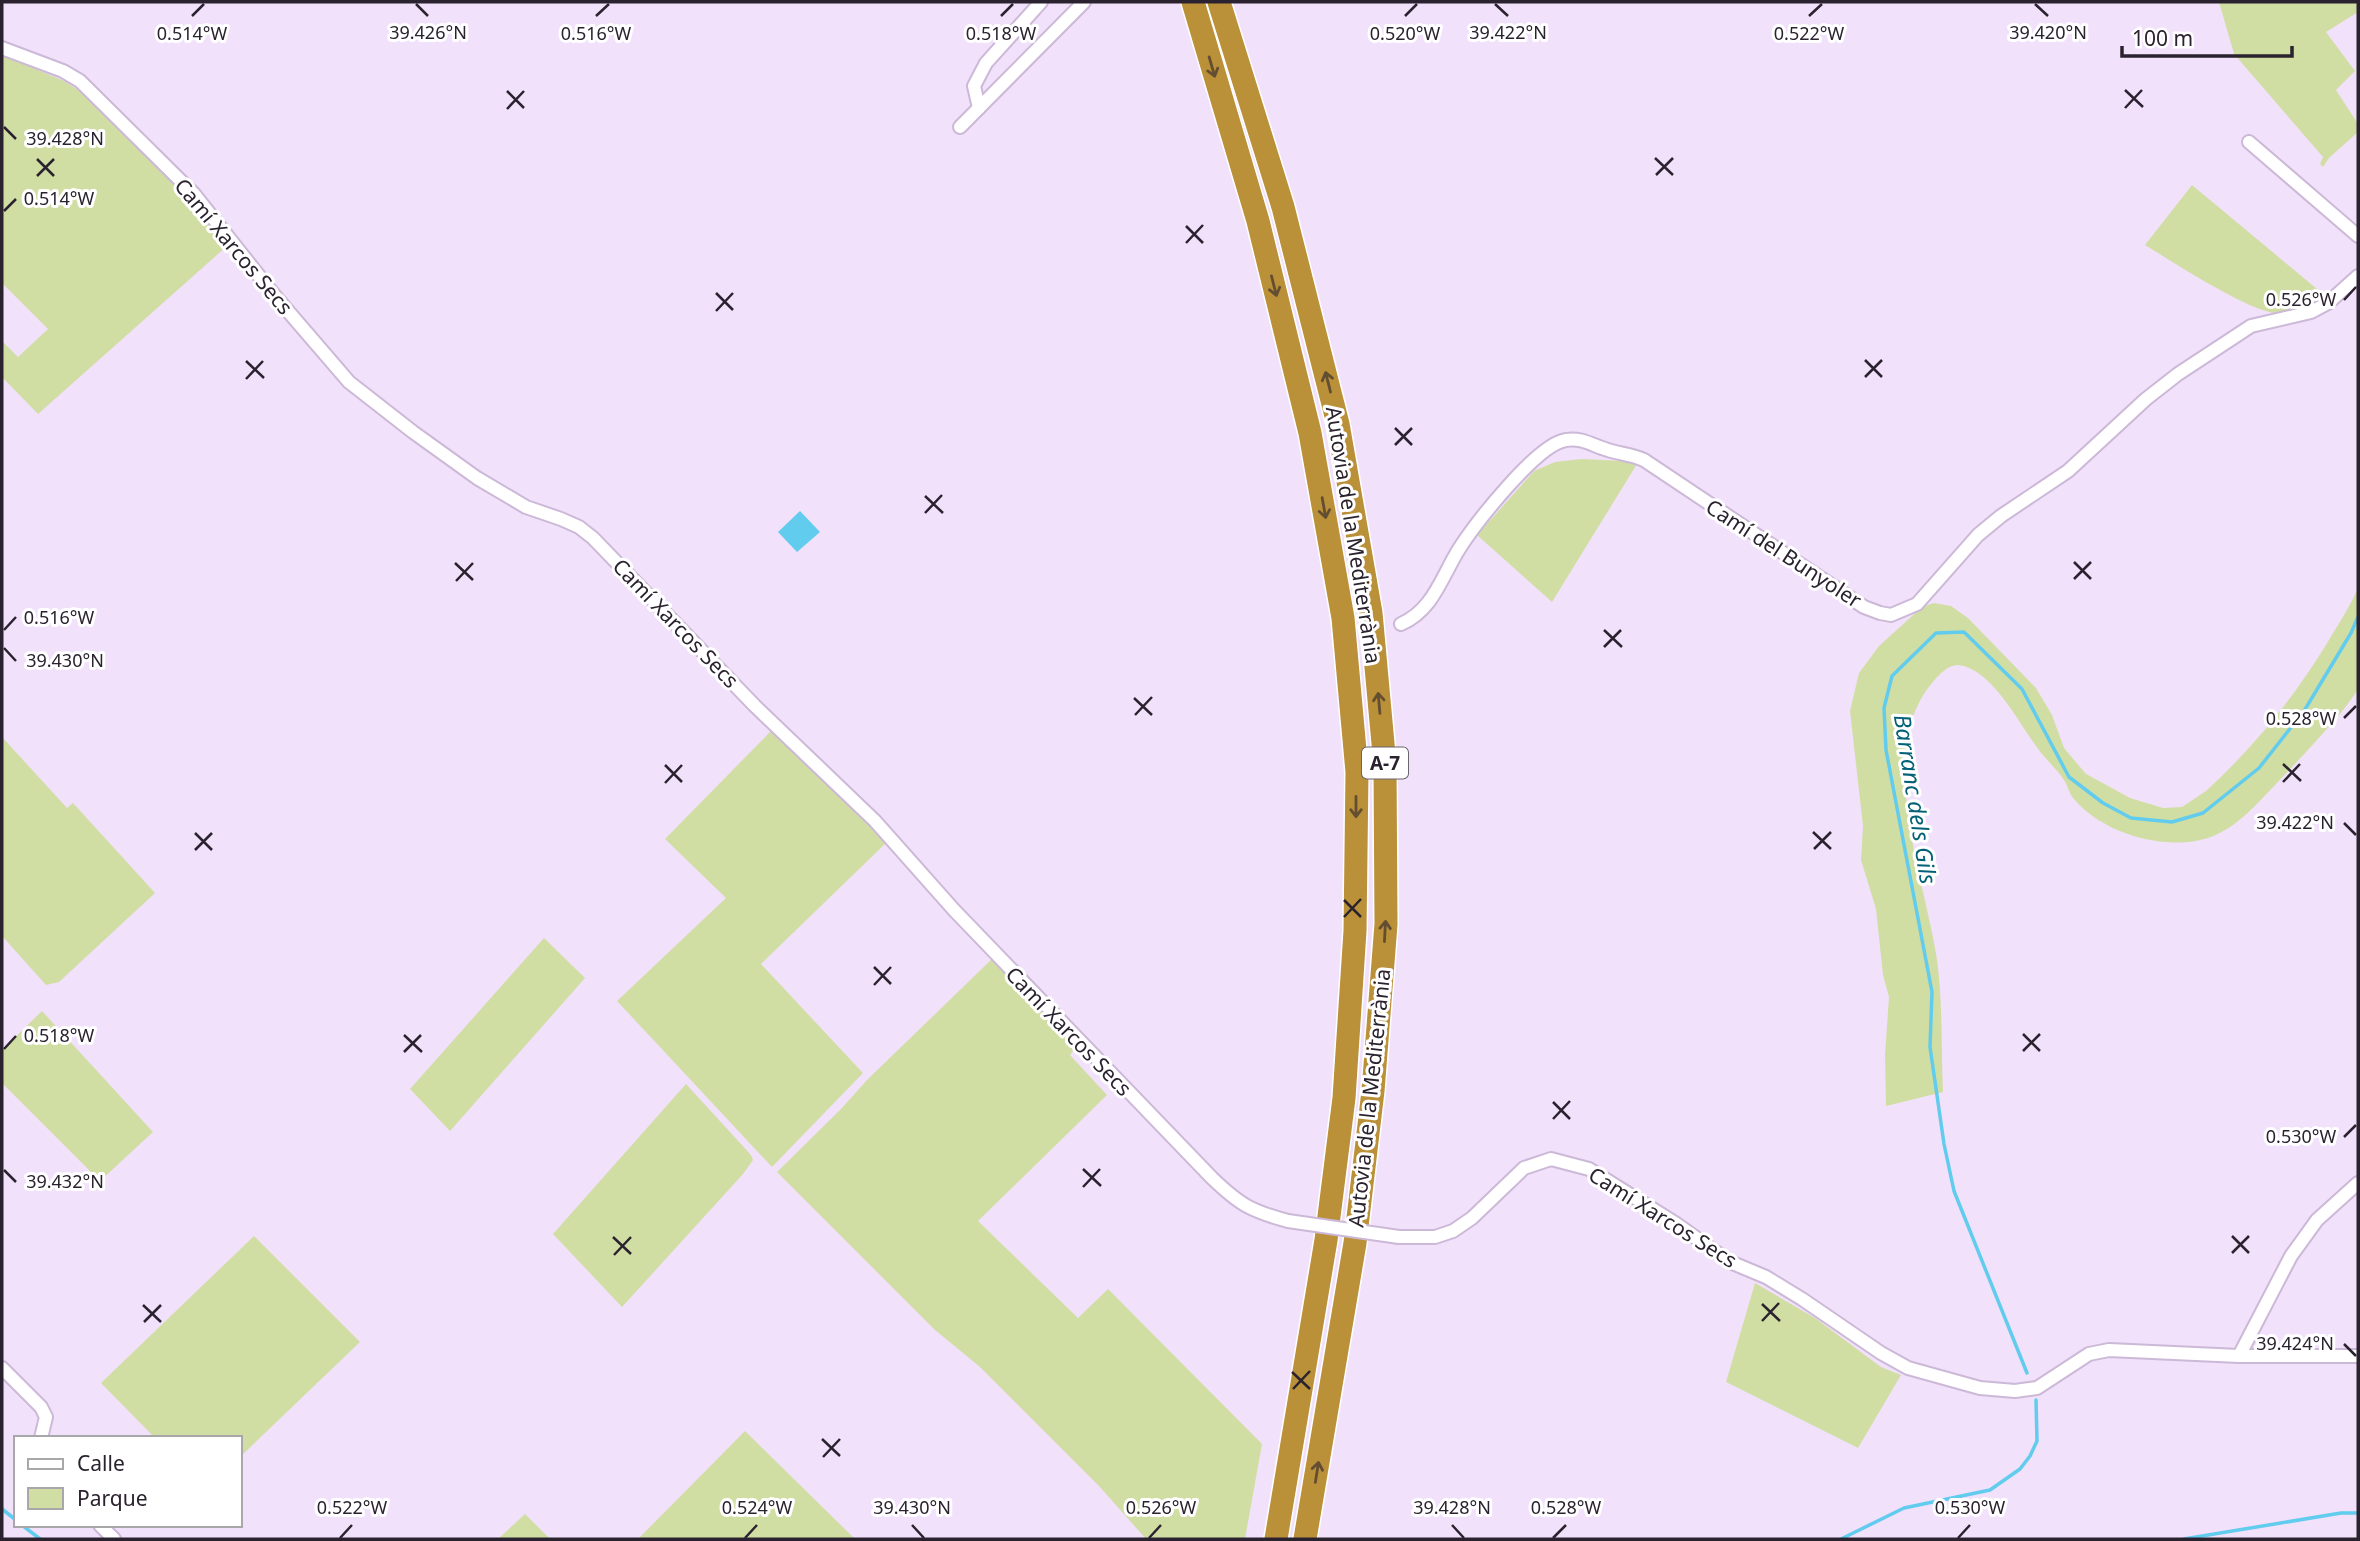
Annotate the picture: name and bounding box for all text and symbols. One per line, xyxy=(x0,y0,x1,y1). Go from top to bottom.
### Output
scale bar xyxy=(2122,14,2292,58)
text: 39.426°N xyxy=(389,20,467,44)
text: 39.422°N xyxy=(1469,20,1547,44)
text: 39.420°N xyxy=(2009,20,2087,44)
text: 0.514°W xyxy=(157,21,227,45)
text: 0.516°W xyxy=(561,21,631,45)
text: 0.518°W xyxy=(966,21,1036,45)
text: 0.520°W xyxy=(1370,21,1440,45)
text: 0.522°W xyxy=(1774,21,1844,45)
text: 100 m xyxy=(2132,24,2193,52)
one-way arrow xyxy=(1207,56,1220,78)
text: 39.428°N xyxy=(26,126,104,150)
street label: Camí Xarcos Secs xyxy=(169,172,299,320)
text: 0.514°W xyxy=(24,186,94,210)
one-way arrow xyxy=(1268,274,1281,297)
text: 0.526°W xyxy=(2266,287,2336,311)
one-way arrow xyxy=(1321,372,1334,394)
street label: Autovia de la Mediterrània xyxy=(1320,404,1388,666)
street label: Camí del Bunyoler xyxy=(1701,492,1867,614)
one-way arrow xyxy=(1318,496,1331,519)
street label: Camí Xarcos Secs xyxy=(607,552,745,694)
text: 0.516°W xyxy=(24,605,94,629)
text: 39.430°N xyxy=(26,648,104,672)
one-way arrow xyxy=(1372,693,1385,715)
text: 0.528°W xyxy=(2266,706,2336,730)
water label: Barranc dels Gils xyxy=(1887,712,1945,886)
road number: A-7 xyxy=(1362,748,1408,778)
one-way arrow xyxy=(1350,795,1363,818)
text: 39.422°N xyxy=(2256,810,2334,834)
one-way arrow xyxy=(1379,920,1392,942)
street label: Camí Xarcos Secs xyxy=(1000,960,1138,1102)
street label: Autovia de la Mediterrània xyxy=(1341,967,1397,1229)
text: 0.518°W xyxy=(24,1023,94,1047)
text: 0.530°W xyxy=(2266,1124,2336,1148)
street label: Camí Xarcos Secs xyxy=(1584,1160,1742,1274)
text: 39.432°N xyxy=(26,1169,104,1193)
text: 39.424°N xyxy=(2256,1331,2334,1355)
legend xyxy=(14,1436,242,1527)
text: Calle xyxy=(77,1449,125,1477)
one-way arrow xyxy=(1311,1461,1324,1484)
text: Parque xyxy=(77,1484,147,1512)
text: 0.522°W xyxy=(317,1495,387,1519)
text: 0.524°W xyxy=(722,1495,792,1519)
text: 39.430°N xyxy=(873,1495,951,1519)
text: 0.526°W xyxy=(1126,1495,1196,1519)
text: 39.428°N xyxy=(1413,1495,1491,1519)
text: 0.528°W xyxy=(1531,1495,1601,1519)
text: 0.530°W xyxy=(1935,1495,2005,1519)

